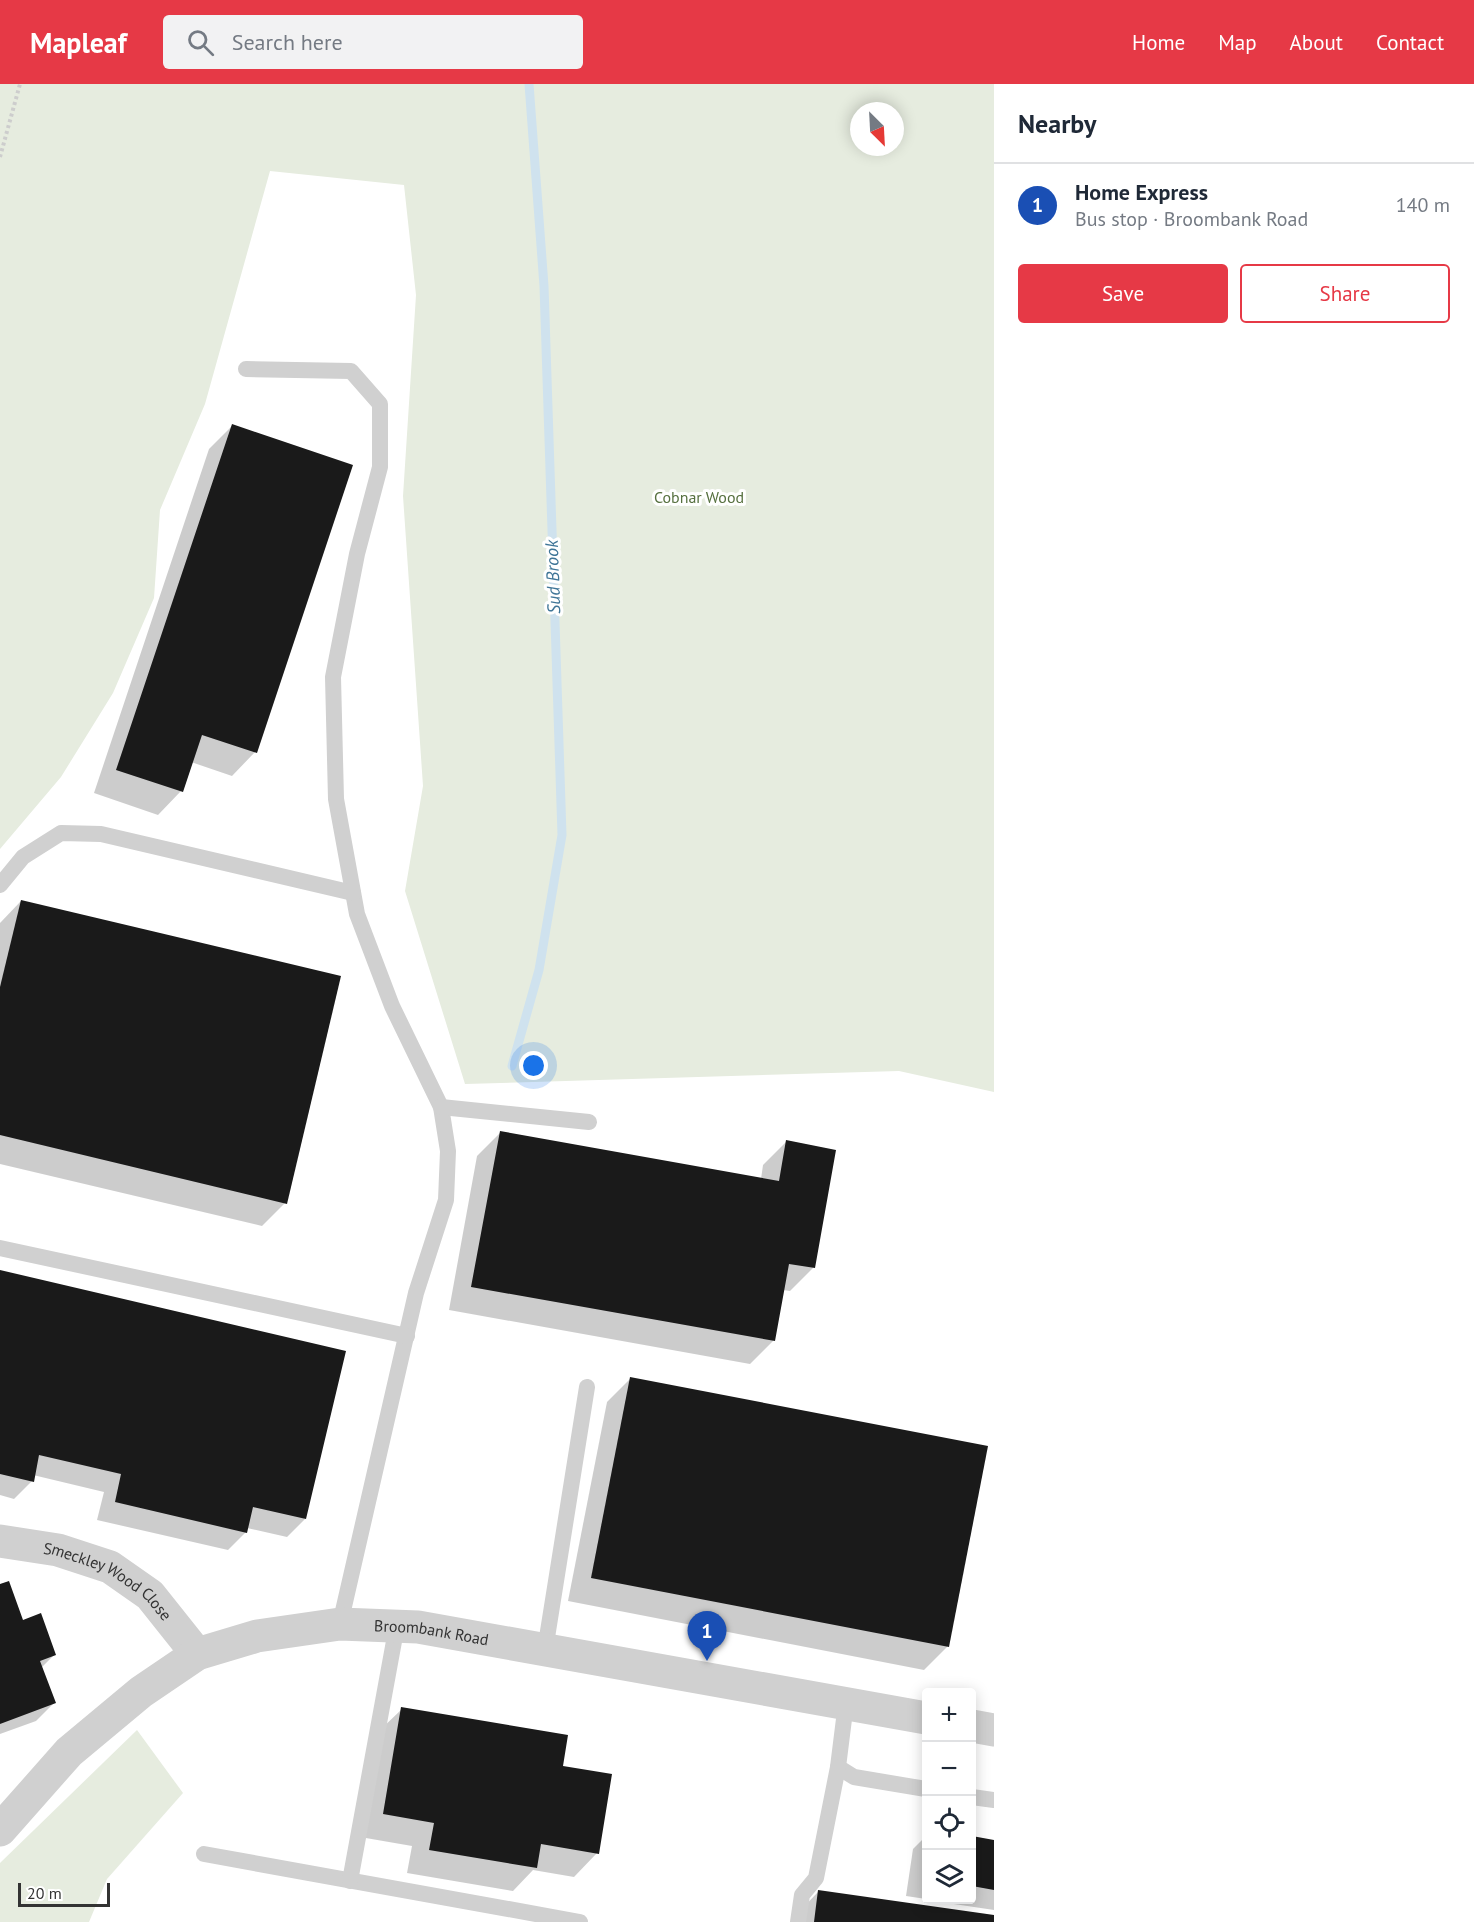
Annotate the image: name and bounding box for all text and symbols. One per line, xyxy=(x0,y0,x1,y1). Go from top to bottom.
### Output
search box xyxy=(163,15,583,69)
text: Mapleaf xyxy=(30,24,127,61)
icon: search xyxy=(184,26,217,59)
text: Search here xyxy=(232,28,343,56)
text: Home xyxy=(1132,29,1185,56)
text: Map xyxy=(1218,29,1257,56)
text: About xyxy=(1290,29,1343,56)
text: Contact xyxy=(1376,29,1444,56)
north arrow xyxy=(850,102,904,156)
text: Nearby xyxy=(1018,107,1096,140)
text: Home Express xyxy=(1075,178,1208,206)
text: 1 xyxy=(1032,192,1043,218)
text: 140 m xyxy=(1396,192,1450,218)
text: Bus stop · Broombank Road xyxy=(1075,206,1308,232)
button: Save xyxy=(1018,264,1228,323)
button: Share xyxy=(1240,264,1450,323)
park label: Cobnar Wood xyxy=(654,487,744,507)
water label: Sud Brook xyxy=(540,539,565,614)
your location xyxy=(519,1051,548,1080)
street label: Smeckley Wood Close xyxy=(42,1538,176,1624)
pin: 1 xyxy=(688,1612,726,1661)
street label: Broombank Road xyxy=(374,1615,490,1649)
map controls xyxy=(922,1688,976,1904)
button: + xyxy=(922,1688,976,1742)
button: − xyxy=(922,1742,976,1796)
button: locate xyxy=(922,1796,976,1850)
button: layers xyxy=(922,1850,976,1904)
scale bar xyxy=(18,1880,110,1908)
text: 20 m xyxy=(27,1883,62,1903)

